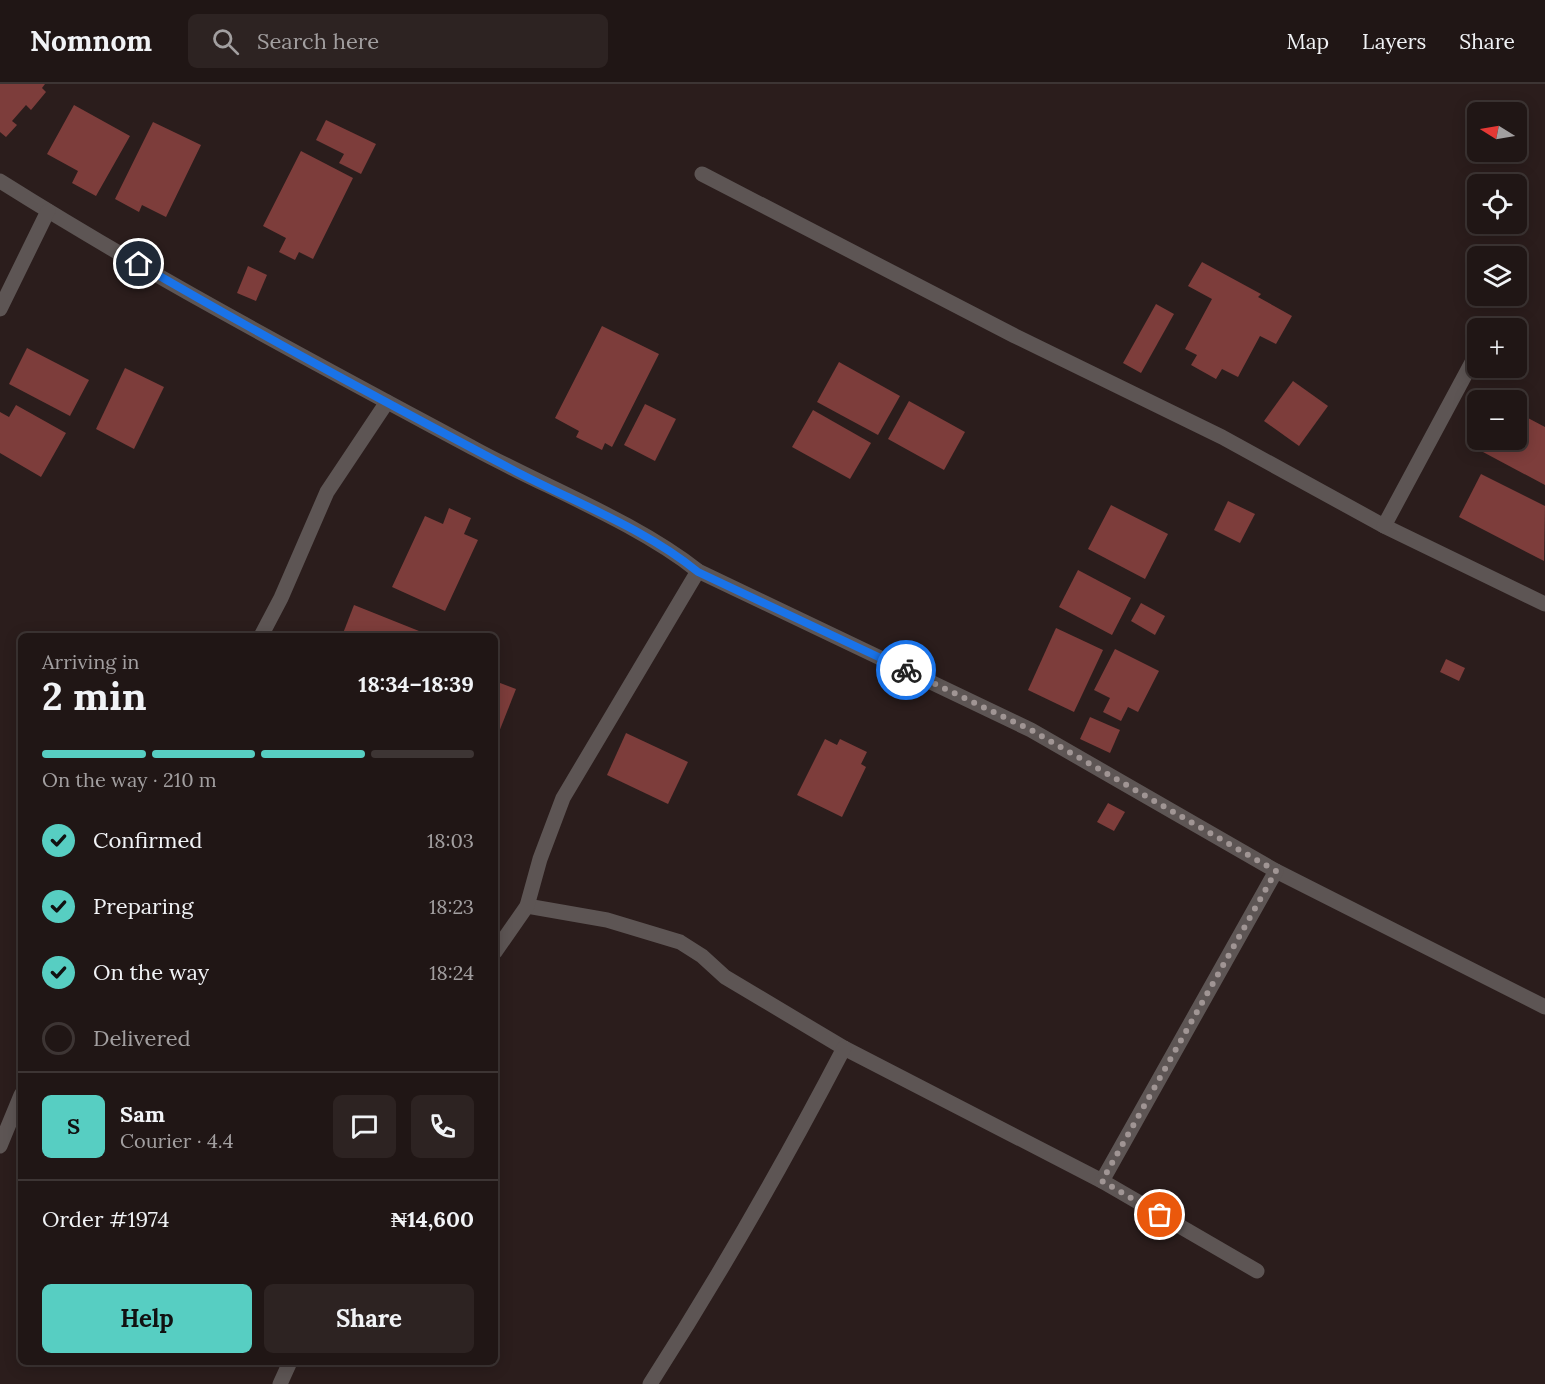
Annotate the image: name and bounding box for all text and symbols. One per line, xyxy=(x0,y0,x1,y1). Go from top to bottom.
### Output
search box xyxy=(188,14,608,68)
text: Nomnom xyxy=(30,23,152,59)
icon: search xyxy=(209,25,242,58)
text: Search here xyxy=(257,27,379,55)
text: Map xyxy=(1286,28,1329,55)
text: Layers xyxy=(1362,28,1426,55)
text: Share xyxy=(1459,28,1515,55)
north arrow xyxy=(1467,102,1527,162)
map controls xyxy=(1467,102,1527,450)
button: locate xyxy=(1467,174,1527,234)
pin xyxy=(113,238,164,289)
button: layers xyxy=(1467,246,1527,306)
icon: home xyxy=(122,247,155,280)
button: + xyxy=(1467,318,1527,378)
button: − xyxy=(1467,390,1527,450)
courier xyxy=(876,640,936,700)
text: Arriving in xyxy=(42,649,139,674)
icon: bike xyxy=(890,654,923,687)
text: 18:34–18:39 xyxy=(358,670,474,698)
text: 2 min xyxy=(42,671,147,721)
text: On the way · 210 m xyxy=(42,767,217,792)
icon: check xyxy=(42,824,75,857)
text: Confirmed xyxy=(93,826,202,854)
text: 18:03 xyxy=(427,828,474,853)
icon: check xyxy=(42,890,75,923)
text: Preparing xyxy=(93,892,193,920)
text: 18:23 xyxy=(429,894,474,919)
icon: check xyxy=(42,956,75,989)
text: On the way xyxy=(93,958,209,986)
text: 18:24 xyxy=(429,960,474,985)
text: Delivered xyxy=(93,1024,191,1052)
button: chat xyxy=(333,1095,396,1158)
button: phone xyxy=(411,1095,474,1158)
text: Sam xyxy=(120,1100,165,1128)
text: S xyxy=(67,1112,80,1140)
text: Courier · 4.4 xyxy=(120,1128,234,1153)
pin xyxy=(1134,1189,1185,1240)
icon: bag xyxy=(1143,1198,1176,1231)
text: Order #1974 xyxy=(42,1205,169,1233)
text: ₦14,600 xyxy=(391,1205,474,1233)
button: Help xyxy=(42,1284,252,1353)
button: Share xyxy=(264,1284,474,1353)

